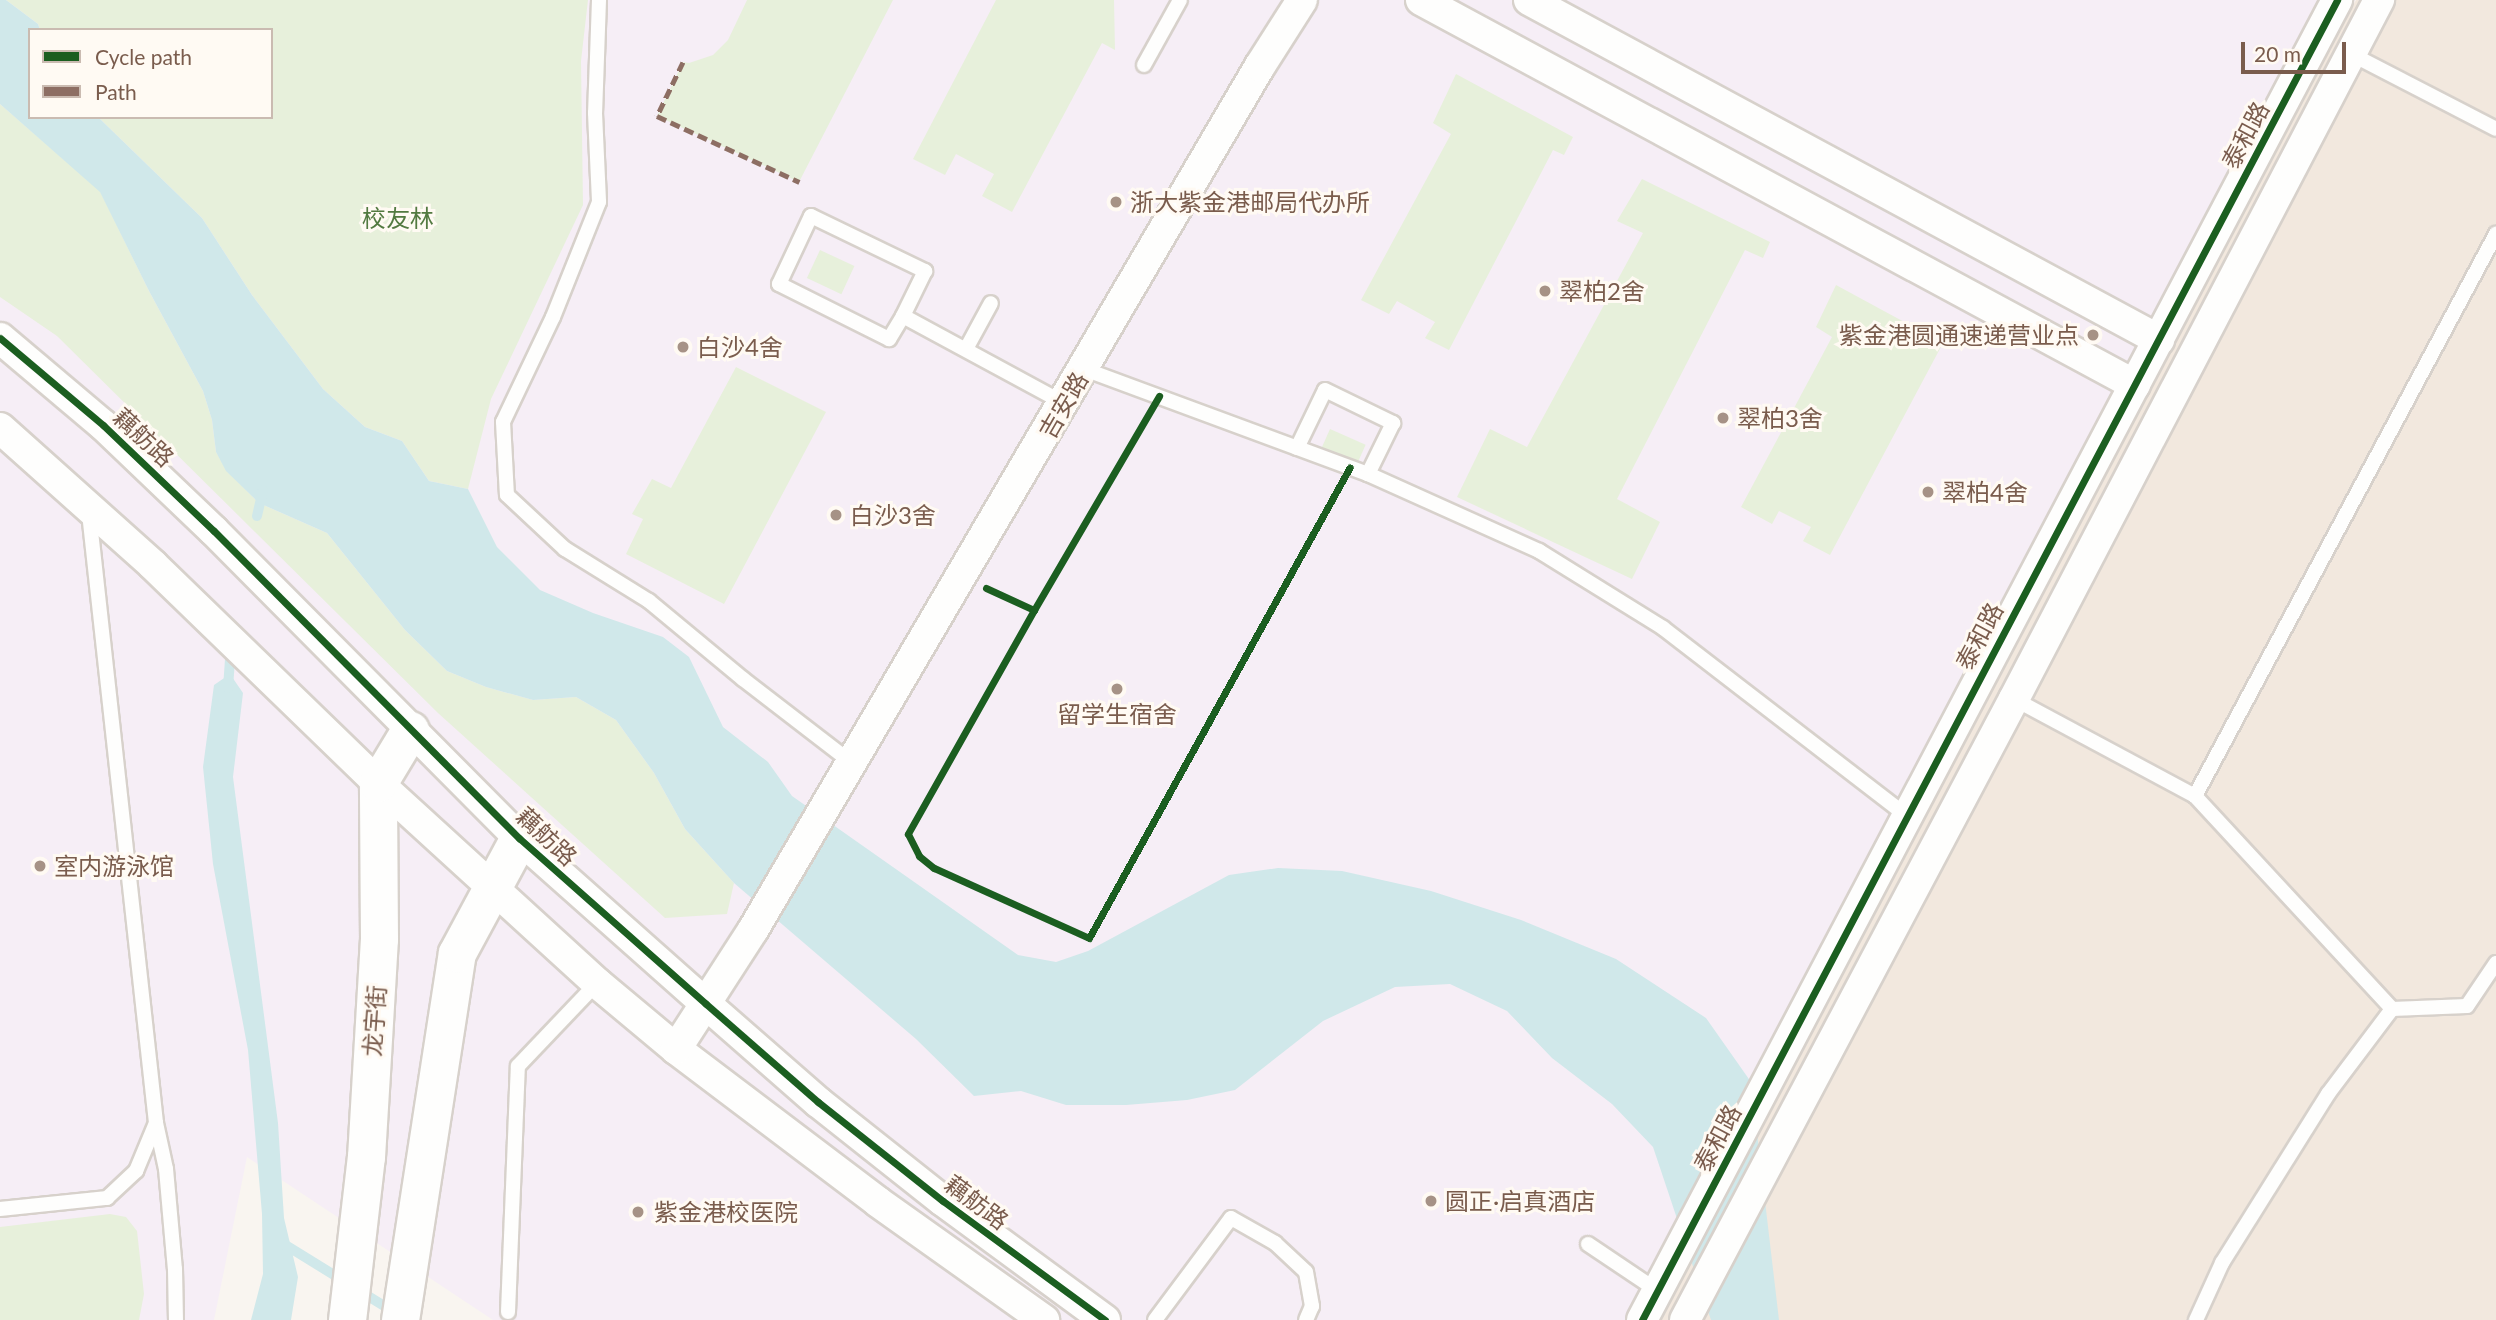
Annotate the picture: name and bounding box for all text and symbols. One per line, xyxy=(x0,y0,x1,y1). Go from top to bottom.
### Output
legend xyxy=(28,28,273,119)
scale bar xyxy=(2244,28,2349,72)
text: 20 m xyxy=(2254,41,2301,66)
text: Cycle path xyxy=(95,44,192,69)
text: Path xyxy=(95,79,137,104)
street label: 泰和路 xyxy=(2215,96,2275,174)
place label: 浙大紫金港邮局代办所 xyxy=(1130,188,1370,216)
marker: 浙大紫金港邮局代办所 xyxy=(1108,194,1124,210)
park label: 校友林 xyxy=(362,204,434,232)
place label: 翠柏2舍 xyxy=(1559,277,1645,305)
marker: 翠柏2舍 xyxy=(1537,283,1553,299)
place label: 紫金港圆通速递营业点 xyxy=(1839,321,2079,349)
marker: 紫金港圆通速递营业点 xyxy=(2085,327,2101,343)
place label: 白沙4舍 xyxy=(697,333,783,361)
marker: 白沙4舍 xyxy=(675,339,691,355)
street label: 吉安路 xyxy=(1033,367,1093,443)
street label: 藕舫路 xyxy=(108,402,180,472)
place label: 翠柏3舍 xyxy=(1737,404,1823,432)
marker: 翠柏3舍 xyxy=(1715,410,1731,426)
place label: 翠柏4舍 xyxy=(1942,478,2028,506)
marker: 翠柏4舍 xyxy=(1920,484,1936,500)
place label: 白沙3舍 xyxy=(850,501,936,529)
marker: 白沙3舍 xyxy=(828,507,844,523)
street label: 泰和路 xyxy=(1949,597,2009,675)
marker: 留学生宿舍 xyxy=(1109,681,1125,697)
place label: 留学生宿舍 xyxy=(1057,700,1177,728)
street label: 藕舫路 xyxy=(511,801,583,871)
place label: 室内游泳馆 xyxy=(54,852,174,880)
marker: 室内游泳馆 xyxy=(32,858,48,874)
street label: 龙宇街 xyxy=(357,984,391,1058)
street label: 泰和路 xyxy=(1687,1099,1747,1177)
street label: 藕舫路 xyxy=(940,1169,1014,1235)
place label: 圆正·启真酒店 xyxy=(1445,1187,1595,1215)
marker: 圆正·启真酒店 xyxy=(1423,1193,1439,1209)
place label: 紫金港校医院 xyxy=(654,1198,798,1226)
marker: 紫金港校医院 xyxy=(628,1202,648,1222)

